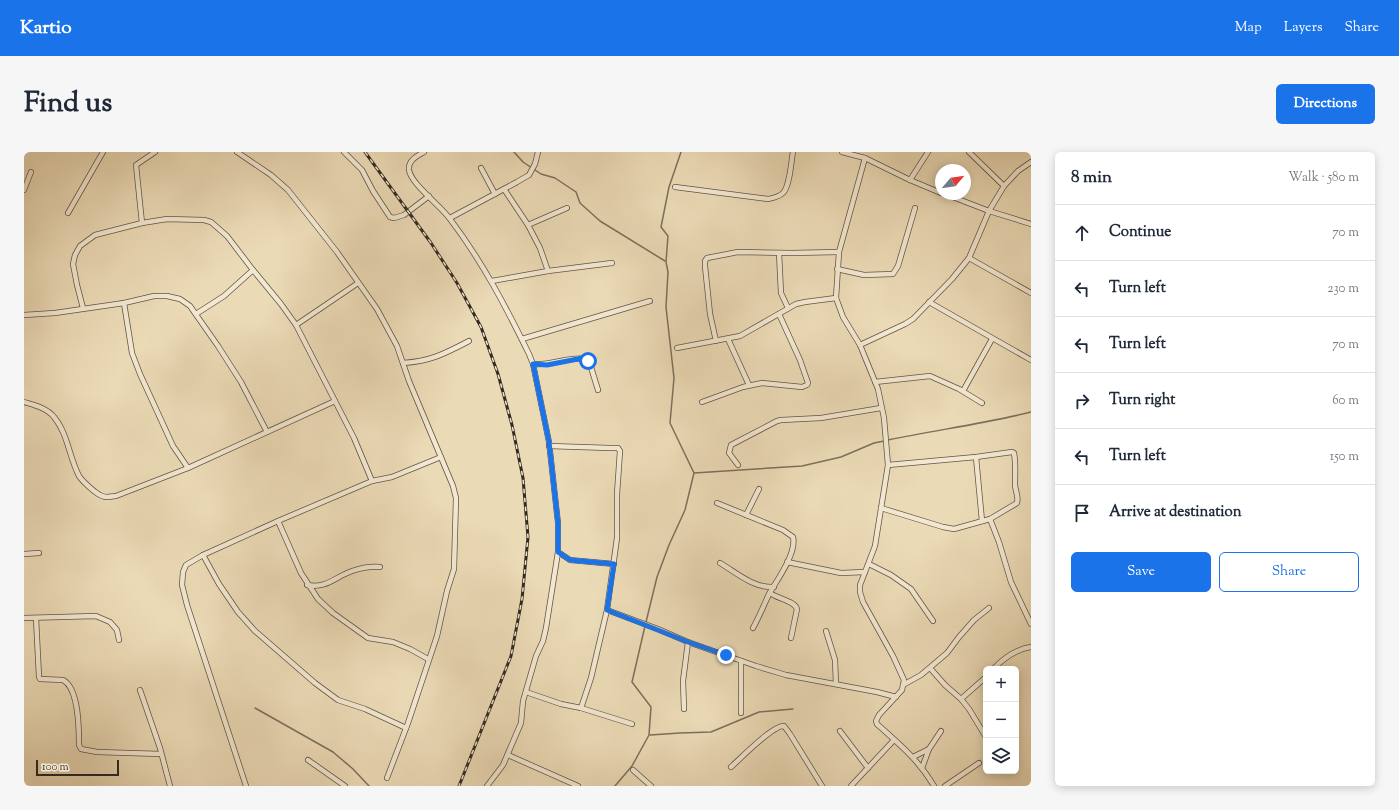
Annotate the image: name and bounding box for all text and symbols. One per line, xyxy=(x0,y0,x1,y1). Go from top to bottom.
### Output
text: Kartio xyxy=(20,15,72,42)
text: Map xyxy=(1235,18,1262,38)
text: Layers xyxy=(1284,18,1322,38)
text: Share xyxy=(1344,18,1379,38)
text: Find us xyxy=(24,84,112,124)
button: Directions xyxy=(1276,84,1375,124)
north arrow xyxy=(935,164,971,200)
text: 8 min xyxy=(1071,166,1112,190)
text: Walk · 580 m xyxy=(1288,169,1359,187)
icon: ahead xyxy=(1071,222,1093,244)
text: Continue xyxy=(1109,222,1171,243)
text: 70 m xyxy=(1332,224,1359,242)
icon: left xyxy=(1071,278,1093,300)
text: Turn left xyxy=(1109,278,1166,299)
text: 230 m xyxy=(1327,280,1359,298)
icon: left xyxy=(1071,334,1093,356)
text: Turn left xyxy=(1109,334,1166,355)
text: 70 m xyxy=(1332,336,1359,354)
route start xyxy=(579,352,597,370)
icon: right xyxy=(1071,390,1093,412)
text: Turn right xyxy=(1109,390,1175,411)
text: 60 m xyxy=(1332,392,1359,410)
icon: left xyxy=(1071,446,1093,468)
text: Turn left xyxy=(1109,446,1166,467)
text: 150 m xyxy=(1330,448,1359,466)
icon: arrive xyxy=(1071,502,1093,524)
text: Arrive at destination xyxy=(1109,502,1242,523)
button: Save xyxy=(1071,552,1211,592)
button: Share xyxy=(1219,552,1359,592)
route end xyxy=(717,646,735,664)
map controls xyxy=(983,666,1019,774)
button: + xyxy=(983,666,1019,702)
button: − xyxy=(983,702,1019,738)
button: layers xyxy=(983,738,1019,774)
scale bar xyxy=(36,758,119,777)
text: 100 m xyxy=(42,759,69,775)

